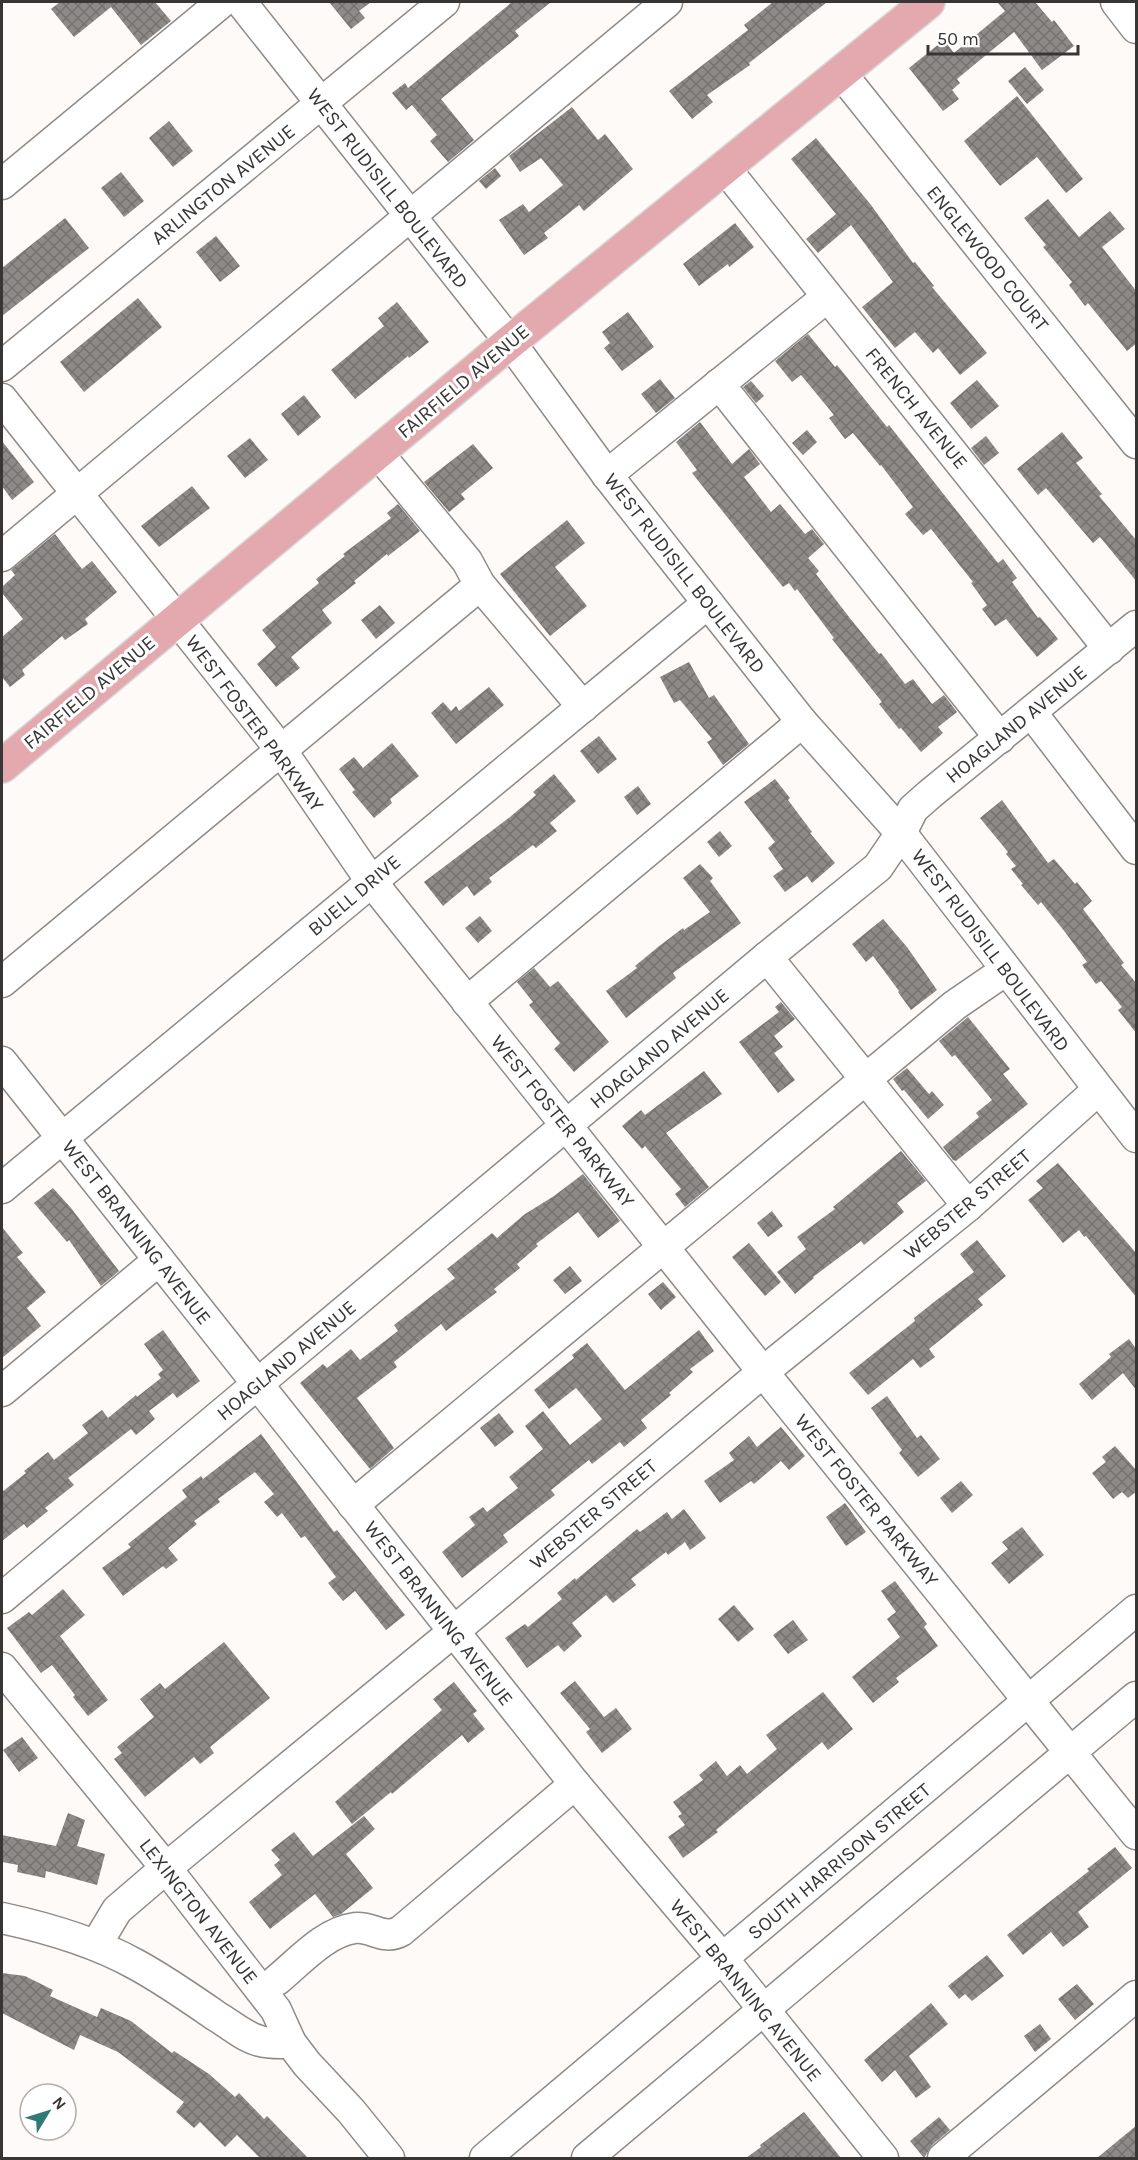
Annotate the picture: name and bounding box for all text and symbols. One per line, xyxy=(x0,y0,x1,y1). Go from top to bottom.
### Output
scale bar xyxy=(928,18,1078,56)
text: 50 m xyxy=(937,28,979,50)
street label: WEST RUDISILL BOULEVARD xyxy=(302,84,473,293)
street label: ARLINGTON AVENUE xyxy=(147,119,300,249)
street label: ENGLEWOOD COURT xyxy=(922,181,1053,336)
street label: FAIRFIELD AVENUE xyxy=(393,320,534,443)
street label: FRENCH AVENUE xyxy=(861,343,973,474)
street label: WEST RUDISILL BOULEVARD xyxy=(599,469,770,678)
street label: FAIRFIELD AVENUE xyxy=(19,631,160,754)
street label: WEST FOSTER PARKWAY xyxy=(181,631,329,816)
street label: HOAGLAND AVENUE xyxy=(941,661,1091,788)
street label: WEST RUDISILL BOULEVARD xyxy=(907,844,1074,1056)
street label: BUELL DRIVE xyxy=(303,850,405,941)
street label: HOAGLAND AVENUE xyxy=(585,983,734,1113)
street label: WEST FOSTER PARKWAY xyxy=(486,1031,639,1212)
street label: WEST BRANNING AVENUE xyxy=(57,1135,216,1329)
street label: WEBSTER STREET xyxy=(899,1145,1036,1264)
street label: HOAGLAND AVENUE xyxy=(212,1295,361,1425)
street label: WEST FOSTER PARKWAY xyxy=(790,1410,943,1591)
street label: WEBSTER STREET xyxy=(525,1455,662,1574)
street label: WEST BRANNING AVENUE xyxy=(359,1516,518,1710)
street label: SOUTH HARRISON STREET xyxy=(743,1778,935,1945)
street label: LEXINGTON AVENUE xyxy=(135,1834,263,1989)
street label: WEST BRANNING AVENUE xyxy=(665,1895,826,2086)
north arrow xyxy=(18,2082,78,2142)
text: N xyxy=(48,2093,70,2113)

